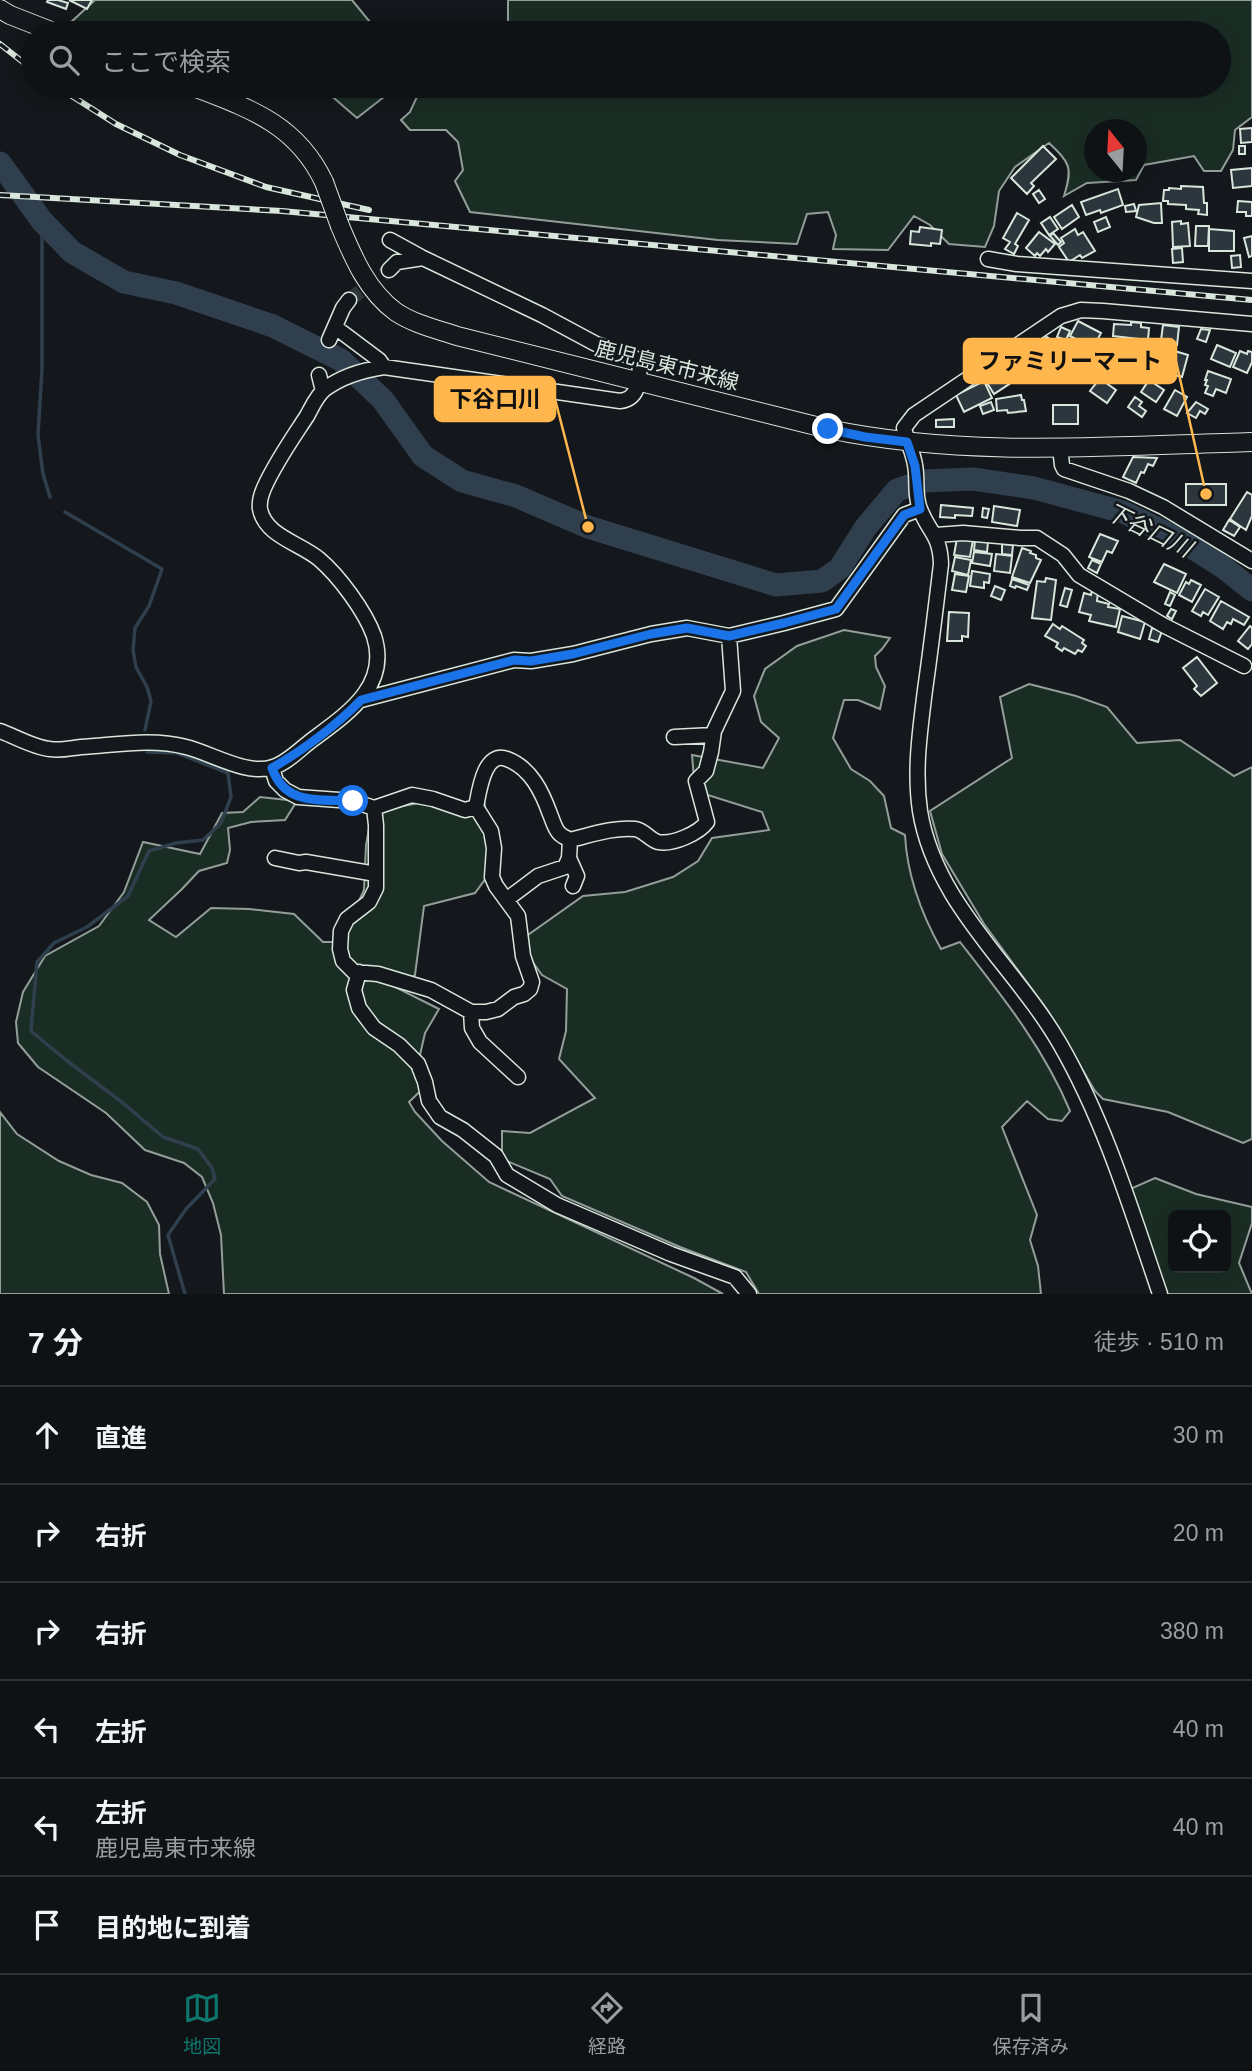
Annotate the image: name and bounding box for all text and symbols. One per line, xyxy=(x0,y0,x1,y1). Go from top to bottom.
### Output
search box xyxy=(21,21,1231,98)
icon: search xyxy=(45,41,83,79)
text: ここで検索 xyxy=(101,47,231,77)
north arrow xyxy=(1084,119,1147,182)
street label: 鹿児島東市来線 xyxy=(593,336,741,394)
callout: ファミリーマート xyxy=(964,339,1176,383)
text: ファミリーマート xyxy=(978,348,1162,374)
callout: 下谷口川 xyxy=(435,377,555,421)
text: 下谷口川 xyxy=(449,386,541,412)
route end xyxy=(812,413,843,444)
water label: 下谷口川 xyxy=(1102,498,1199,563)
route start xyxy=(337,785,368,816)
map controls xyxy=(1168,1210,1231,1273)
button: locate xyxy=(1168,1210,1231,1273)
text: 7 分 xyxy=(28,1326,83,1359)
text: 徒歩 · 510 m xyxy=(1094,1329,1224,1355)
icon: ahead xyxy=(28,1416,66,1454)
text: 30 m xyxy=(1173,1422,1224,1448)
text: 直進 xyxy=(95,1423,147,1453)
icon: right xyxy=(28,1514,66,1552)
text: 20 m xyxy=(1173,1520,1224,1546)
text: 右折 xyxy=(95,1521,147,1551)
icon: right xyxy=(28,1612,66,1650)
text: 380 m xyxy=(1160,1618,1224,1644)
text: 右折 xyxy=(95,1619,147,1649)
icon: left xyxy=(28,1710,66,1748)
text: 40 m xyxy=(1173,1716,1224,1742)
text: 左折 xyxy=(95,1717,147,1747)
text: 左折 xyxy=(95,1798,147,1828)
icon: left xyxy=(28,1808,66,1846)
text: 40 m xyxy=(1173,1814,1224,1840)
text: 鹿児島東市来線 xyxy=(95,1835,256,1861)
icon: arrive xyxy=(28,1906,66,1944)
text: 目的地に到着 xyxy=(95,1913,251,1943)
tab: 地図 xyxy=(183,1989,221,2058)
tab: 経路 xyxy=(588,1989,626,2058)
tab: 保存済み xyxy=(993,1989,1069,2058)

